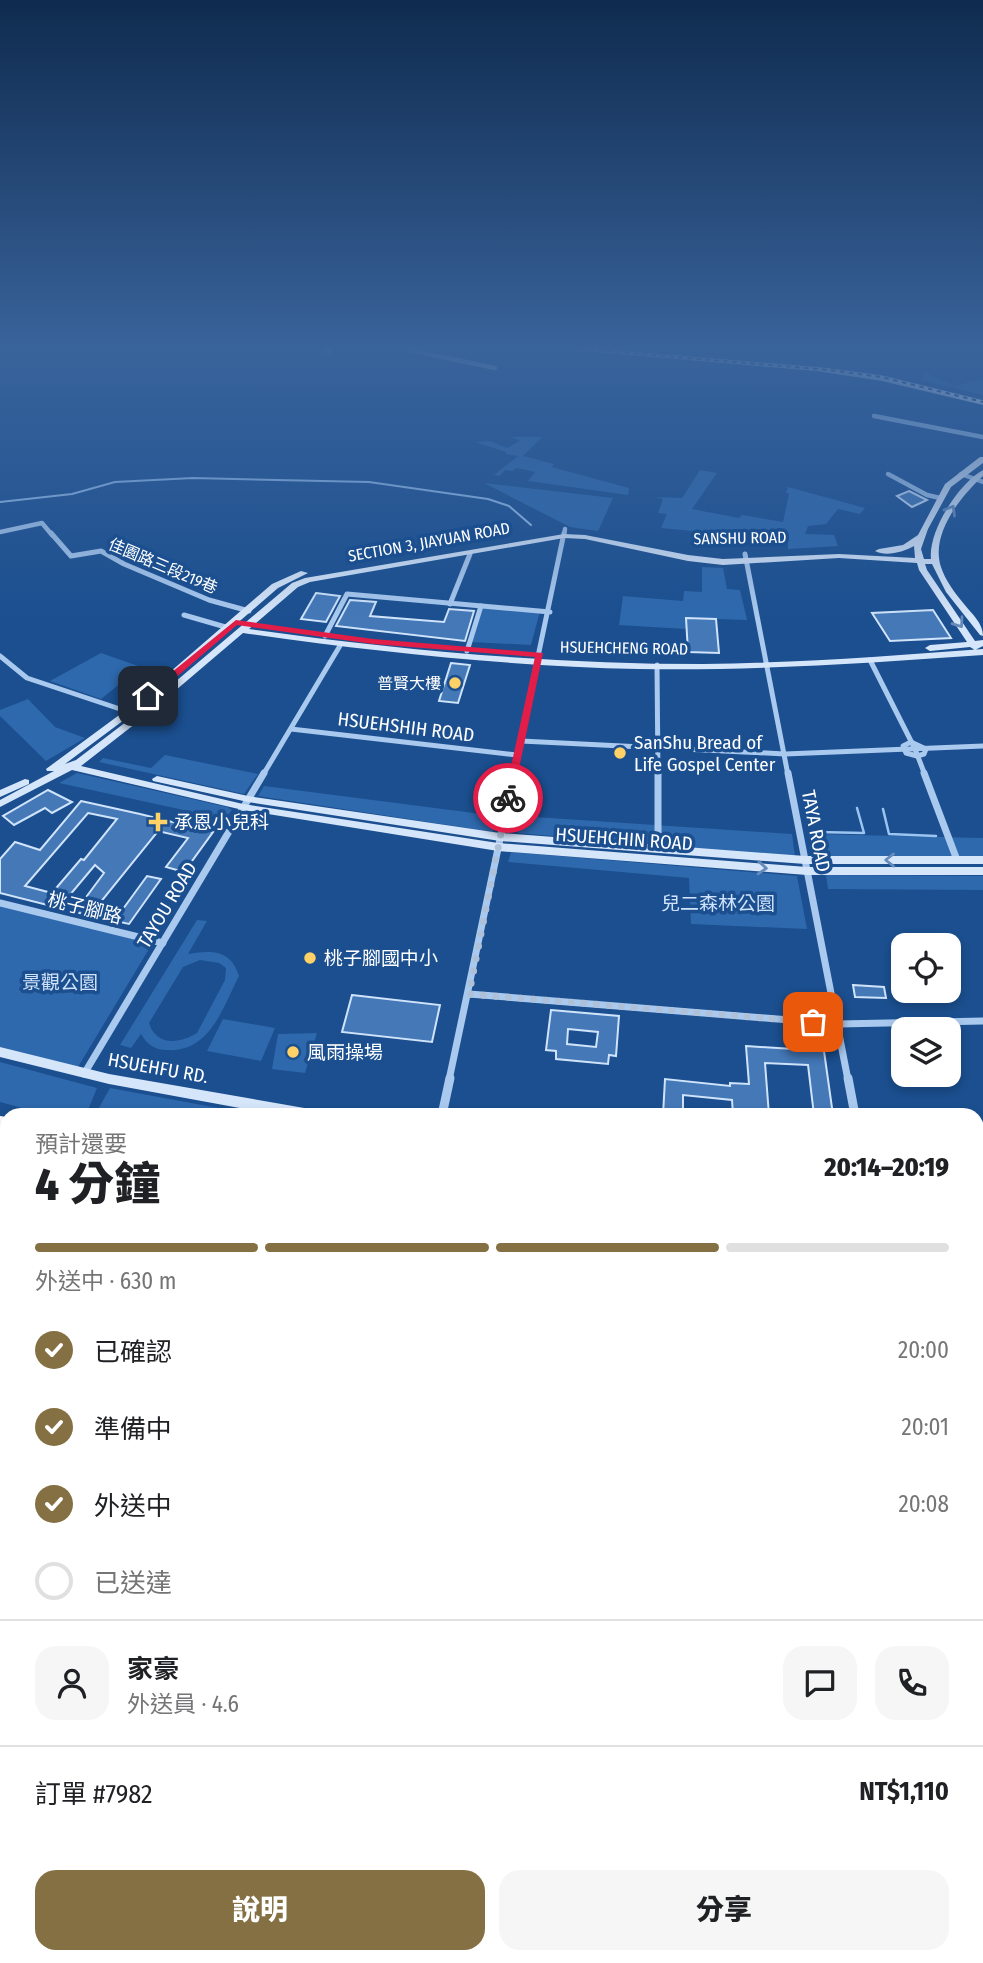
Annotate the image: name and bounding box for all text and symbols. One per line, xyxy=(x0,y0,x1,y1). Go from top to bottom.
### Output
one-way arrow xyxy=(943,505,956,517)
street label: SECTION 3, JIAYUAN ROAD xyxy=(347,518,511,566)
street label: SANSHU ROAD xyxy=(693,528,787,548)
street label: 佳園路三段219巷 xyxy=(106,534,220,598)
one-way arrow xyxy=(950,615,963,628)
street label: HSUEHCHENG ROAD xyxy=(560,637,688,659)
pin xyxy=(118,666,178,726)
place label: 普賢大樓 xyxy=(377,674,441,693)
marker: 普賢大樓 xyxy=(447,675,463,691)
icon: home xyxy=(129,677,167,715)
street label: HSUEHSHIH ROAD xyxy=(336,707,476,747)
place label: SanShu Bread of Life Gospel Center xyxy=(634,731,776,776)
marker: SanShu Bread of Life Gospel Center xyxy=(612,745,628,761)
courier xyxy=(473,763,543,833)
icon: bike xyxy=(489,779,527,817)
street label: TAYA ROAD xyxy=(797,788,835,874)
place label: 承恩小兒科 xyxy=(174,811,269,834)
marker: 承恩小兒科 xyxy=(148,812,168,832)
street label: HSUEHCHIN ROAD xyxy=(555,823,693,855)
one-way arrow xyxy=(885,852,895,868)
street label: TAYOU ROAD xyxy=(132,858,202,952)
one-way arrow xyxy=(757,860,768,875)
street label: 桃子腳路 xyxy=(45,888,125,928)
park label: 兒二森林公園 xyxy=(661,892,775,915)
map controls xyxy=(891,933,961,1087)
button: locate xyxy=(891,933,961,1003)
place label: 桃子腳國中小 xyxy=(324,947,438,970)
marker: 桃子腳國中小 xyxy=(302,950,318,966)
park label: 景觀公園 xyxy=(22,971,98,994)
pin xyxy=(783,992,843,1052)
icon: bag xyxy=(794,1003,832,1041)
button: layers xyxy=(891,1017,961,1087)
place label: 風雨操場 xyxy=(307,1041,383,1064)
marker: 風雨操場 xyxy=(285,1044,301,1060)
street label: HSUEHFU RD. xyxy=(106,1048,210,1088)
text: 預計還要 xyxy=(35,1130,127,1158)
text: 20:14–20:19 xyxy=(824,1152,949,1183)
text: 4 分鐘 xyxy=(35,1157,160,1212)
text: 外送中 · 630 m xyxy=(35,1267,176,1295)
icon: check xyxy=(35,1331,73,1369)
text: 20:00 xyxy=(898,1336,949,1364)
text: 已確認 xyxy=(94,1337,172,1368)
icon: check xyxy=(35,1408,73,1446)
text: 20:01 xyxy=(902,1413,949,1441)
text: 準備中 xyxy=(94,1414,172,1445)
icon: check xyxy=(35,1485,73,1523)
text: 20:08 xyxy=(899,1490,949,1518)
text: 外送中 xyxy=(94,1491,172,1522)
text: 已送達 xyxy=(94,1568,172,1599)
button: person xyxy=(35,1646,109,1720)
button: chat xyxy=(783,1646,857,1720)
button: phone xyxy=(875,1646,949,1720)
text: 家豪 xyxy=(127,1654,179,1685)
text: 外送員 · 4.6 xyxy=(127,1690,239,1718)
text: NT$1,110 xyxy=(859,1776,949,1807)
text: 訂單 #7982 xyxy=(35,1779,153,1810)
button: 說明 xyxy=(35,1870,485,1950)
button: 分享 xyxy=(499,1870,949,1950)

